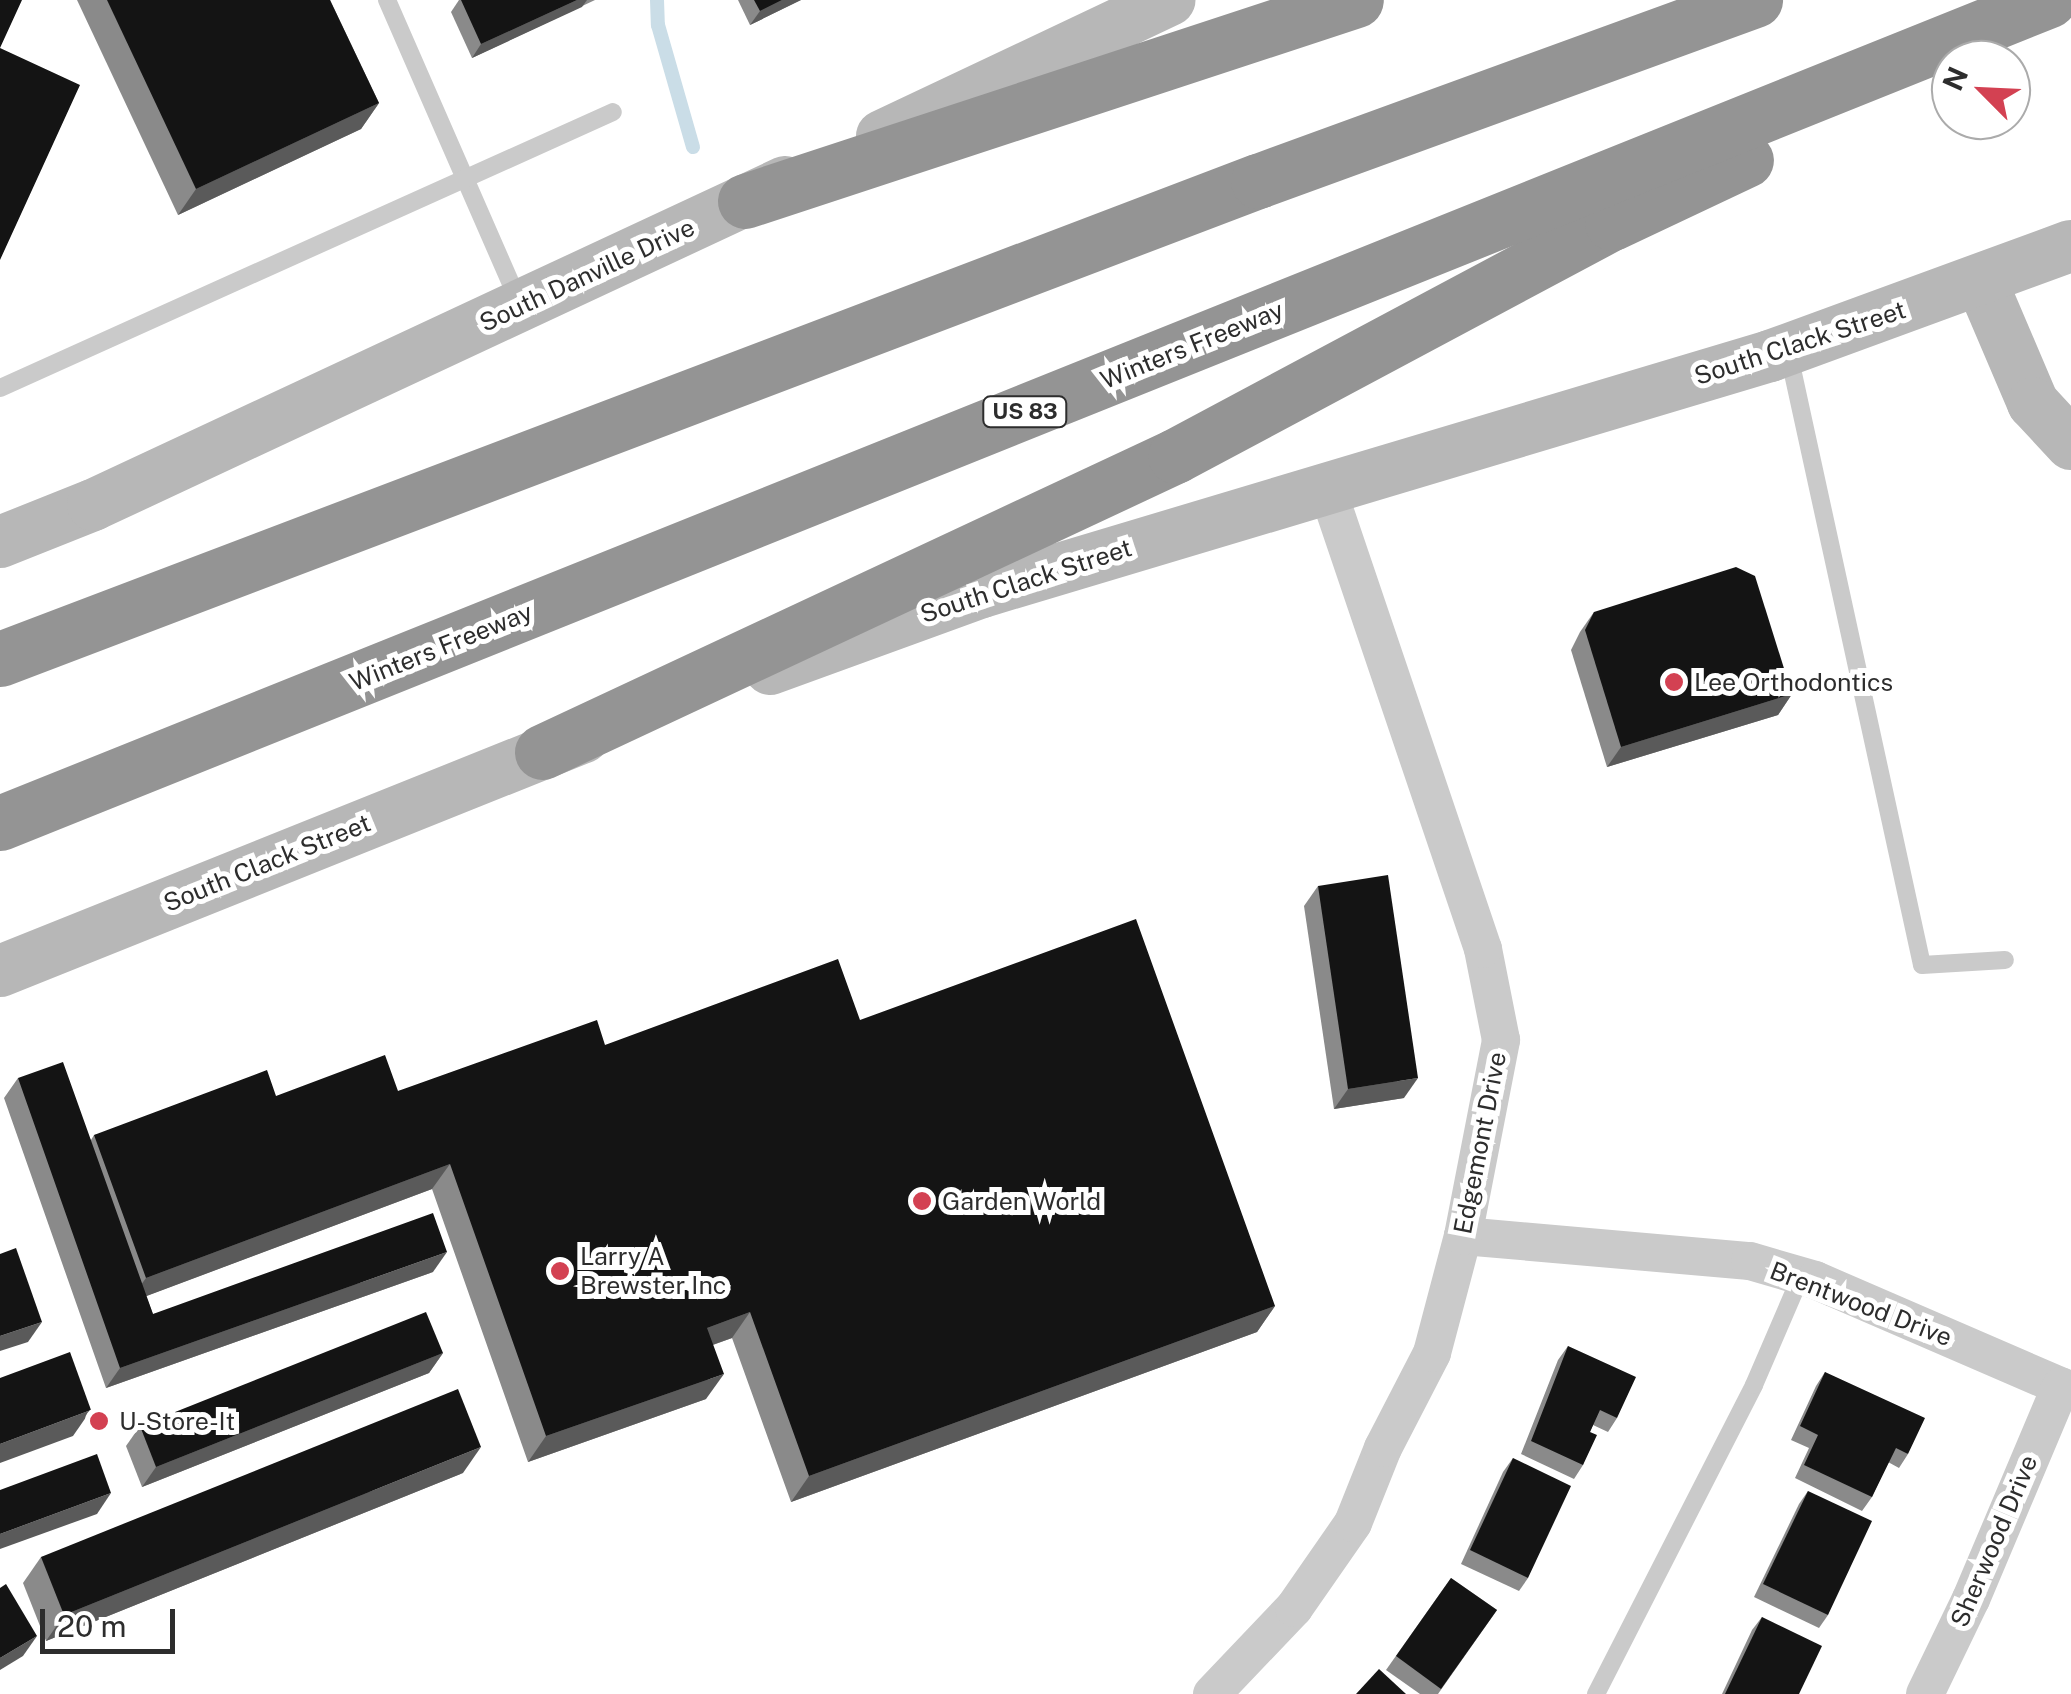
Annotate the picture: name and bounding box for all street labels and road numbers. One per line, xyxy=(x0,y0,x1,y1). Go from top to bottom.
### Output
street label: South Danville Drive xyxy=(475,212,699,338)
street label: Winters Freeway xyxy=(1096,295,1288,395)
street label: South Clack Street xyxy=(1690,295,1910,391)
road number: US 83 xyxy=(980,395,1070,429)
street label: South Clack Street xyxy=(916,533,1136,629)
street label: Winters Freeway xyxy=(345,597,537,697)
street label: South Clack Street xyxy=(159,808,375,918)
street label: Edgemont Drive xyxy=(1448,1049,1512,1237)
street label: Brentwood Drive xyxy=(1766,1256,1956,1352)
street label: Sherwood Drive xyxy=(1944,1451,2044,1631)

